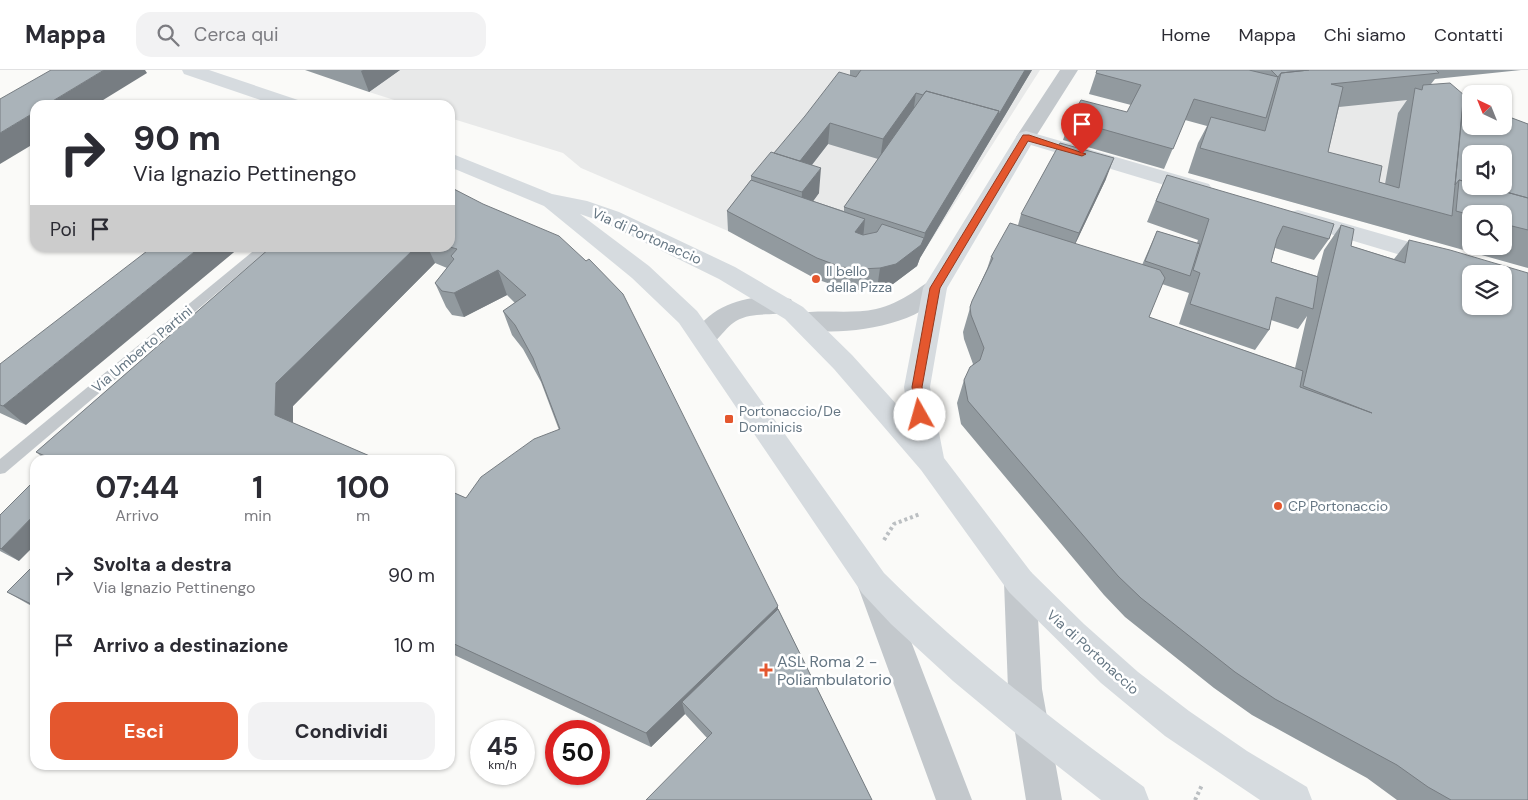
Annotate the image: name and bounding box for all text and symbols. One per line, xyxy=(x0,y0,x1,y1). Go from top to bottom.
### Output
search box xyxy=(136,12,486,57)
text: Mappa xyxy=(25,19,106,50)
icon: search xyxy=(154,21,182,49)
text: Cerca qui xyxy=(194,22,279,47)
text: Home xyxy=(1161,23,1211,47)
text: Mappa xyxy=(1239,23,1296,47)
text: Chi siamo xyxy=(1324,23,1406,47)
text: Contatti xyxy=(1434,23,1503,47)
north arrow xyxy=(1462,85,1512,135)
map controls xyxy=(1462,85,1512,315)
pin xyxy=(1061,103,1103,154)
icon: arrive xyxy=(1068,110,1096,138)
text: 90 m xyxy=(133,115,221,161)
icon: right xyxy=(50,120,115,185)
button: sound xyxy=(1462,145,1512,195)
text: Via Ignazio Pettinengo xyxy=(133,159,357,188)
street label: Via di Portonaccio xyxy=(589,204,705,268)
button: search xyxy=(1462,205,1512,255)
icon: arrive xyxy=(86,215,114,243)
text: Poi xyxy=(50,217,76,242)
place label: Il bello della Pizza xyxy=(826,262,892,296)
button: layers xyxy=(1462,265,1512,315)
marker: Il bello della Pizza xyxy=(810,273,822,285)
street label: Via Umberto Partini xyxy=(88,302,196,396)
position arrow xyxy=(893,388,945,440)
place label: Portonaccio/De Dominicis xyxy=(739,402,841,436)
marker: Portonaccio/De Dominicis xyxy=(723,413,735,425)
text: 07:44 xyxy=(95,468,179,507)
text: 1 xyxy=(252,468,263,507)
text: 100 xyxy=(337,468,390,507)
place label: CP Portonaccio xyxy=(1288,497,1388,515)
marker: CP Portonaccio xyxy=(1272,500,1284,512)
text: Arrivo xyxy=(115,505,159,526)
text: min xyxy=(244,505,271,526)
text: m xyxy=(356,505,370,526)
text: Svolta a destra xyxy=(93,552,232,577)
icon: right xyxy=(50,561,78,589)
text: 90 m xyxy=(388,563,435,588)
text: Via Ignazio Pettinengo xyxy=(93,577,256,598)
street label: Via di Portonaccio xyxy=(1043,606,1143,698)
icon: arrive xyxy=(50,631,78,659)
text: Arrivo a destinazione xyxy=(93,633,288,658)
text: 10 m xyxy=(394,633,435,658)
place label: ASL Roma 2 - Poliambulatorio xyxy=(777,651,892,690)
marker: ASL Roma 2 - Poliambulatorio xyxy=(759,663,773,677)
button: Esci xyxy=(50,702,238,760)
button: Condividi xyxy=(248,702,435,760)
speed limit sign: 50 xyxy=(545,720,610,785)
text: 45 xyxy=(487,730,518,763)
text: km/h xyxy=(488,757,517,773)

